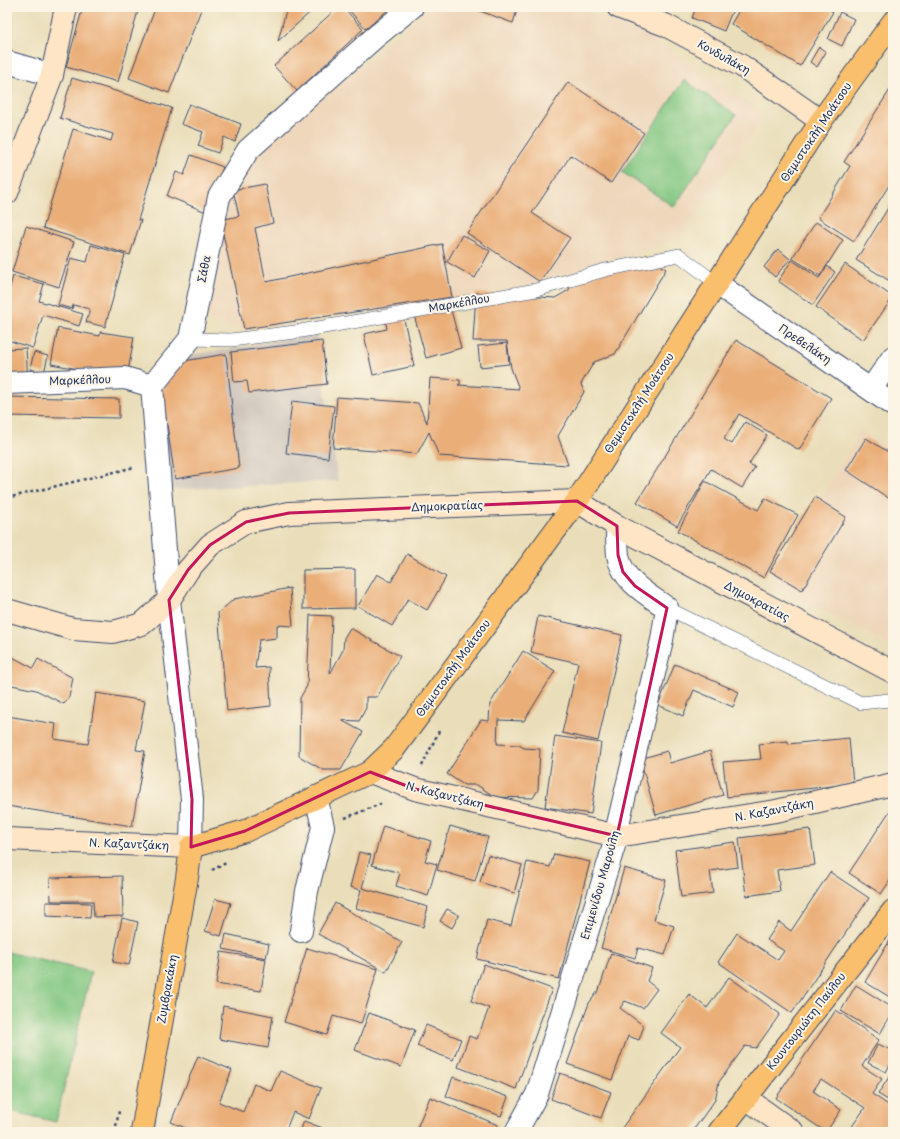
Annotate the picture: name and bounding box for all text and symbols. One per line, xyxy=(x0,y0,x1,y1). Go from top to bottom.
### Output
street label: Κονδυλάκη xyxy=(695,35,754,78)
street label: Θεμιστοκλή Μοάτσου xyxy=(776,78,855,185)
street label: Σάθα xyxy=(193,254,214,284)
street label: Μαρκέλλου xyxy=(427,289,491,316)
street label: Πρεβελάκη xyxy=(775,320,835,368)
street label: Θεμιστοκλή Μοάτσου xyxy=(600,349,678,457)
street label: Μαρκέλλου xyxy=(49,370,111,389)
street label: Δημοκρατίας xyxy=(411,496,484,515)
street label: Δημοκρατίας xyxy=(721,576,793,625)
street label: Θεμιστοκλή Μοάτσου xyxy=(411,615,494,720)
street label: Ν. Καζαντζάκη xyxy=(404,777,486,812)
street label: Ν. Καζαντζάκη xyxy=(733,794,815,825)
street label: Επιμενίδου Μαρούλη xyxy=(576,828,623,941)
street label: Ν. Καζαντζάκη xyxy=(89,834,169,853)
street label: Ζυμβρακάκη xyxy=(152,953,181,1025)
street label: Κουντουριώτη Παύλου xyxy=(762,968,849,1073)

